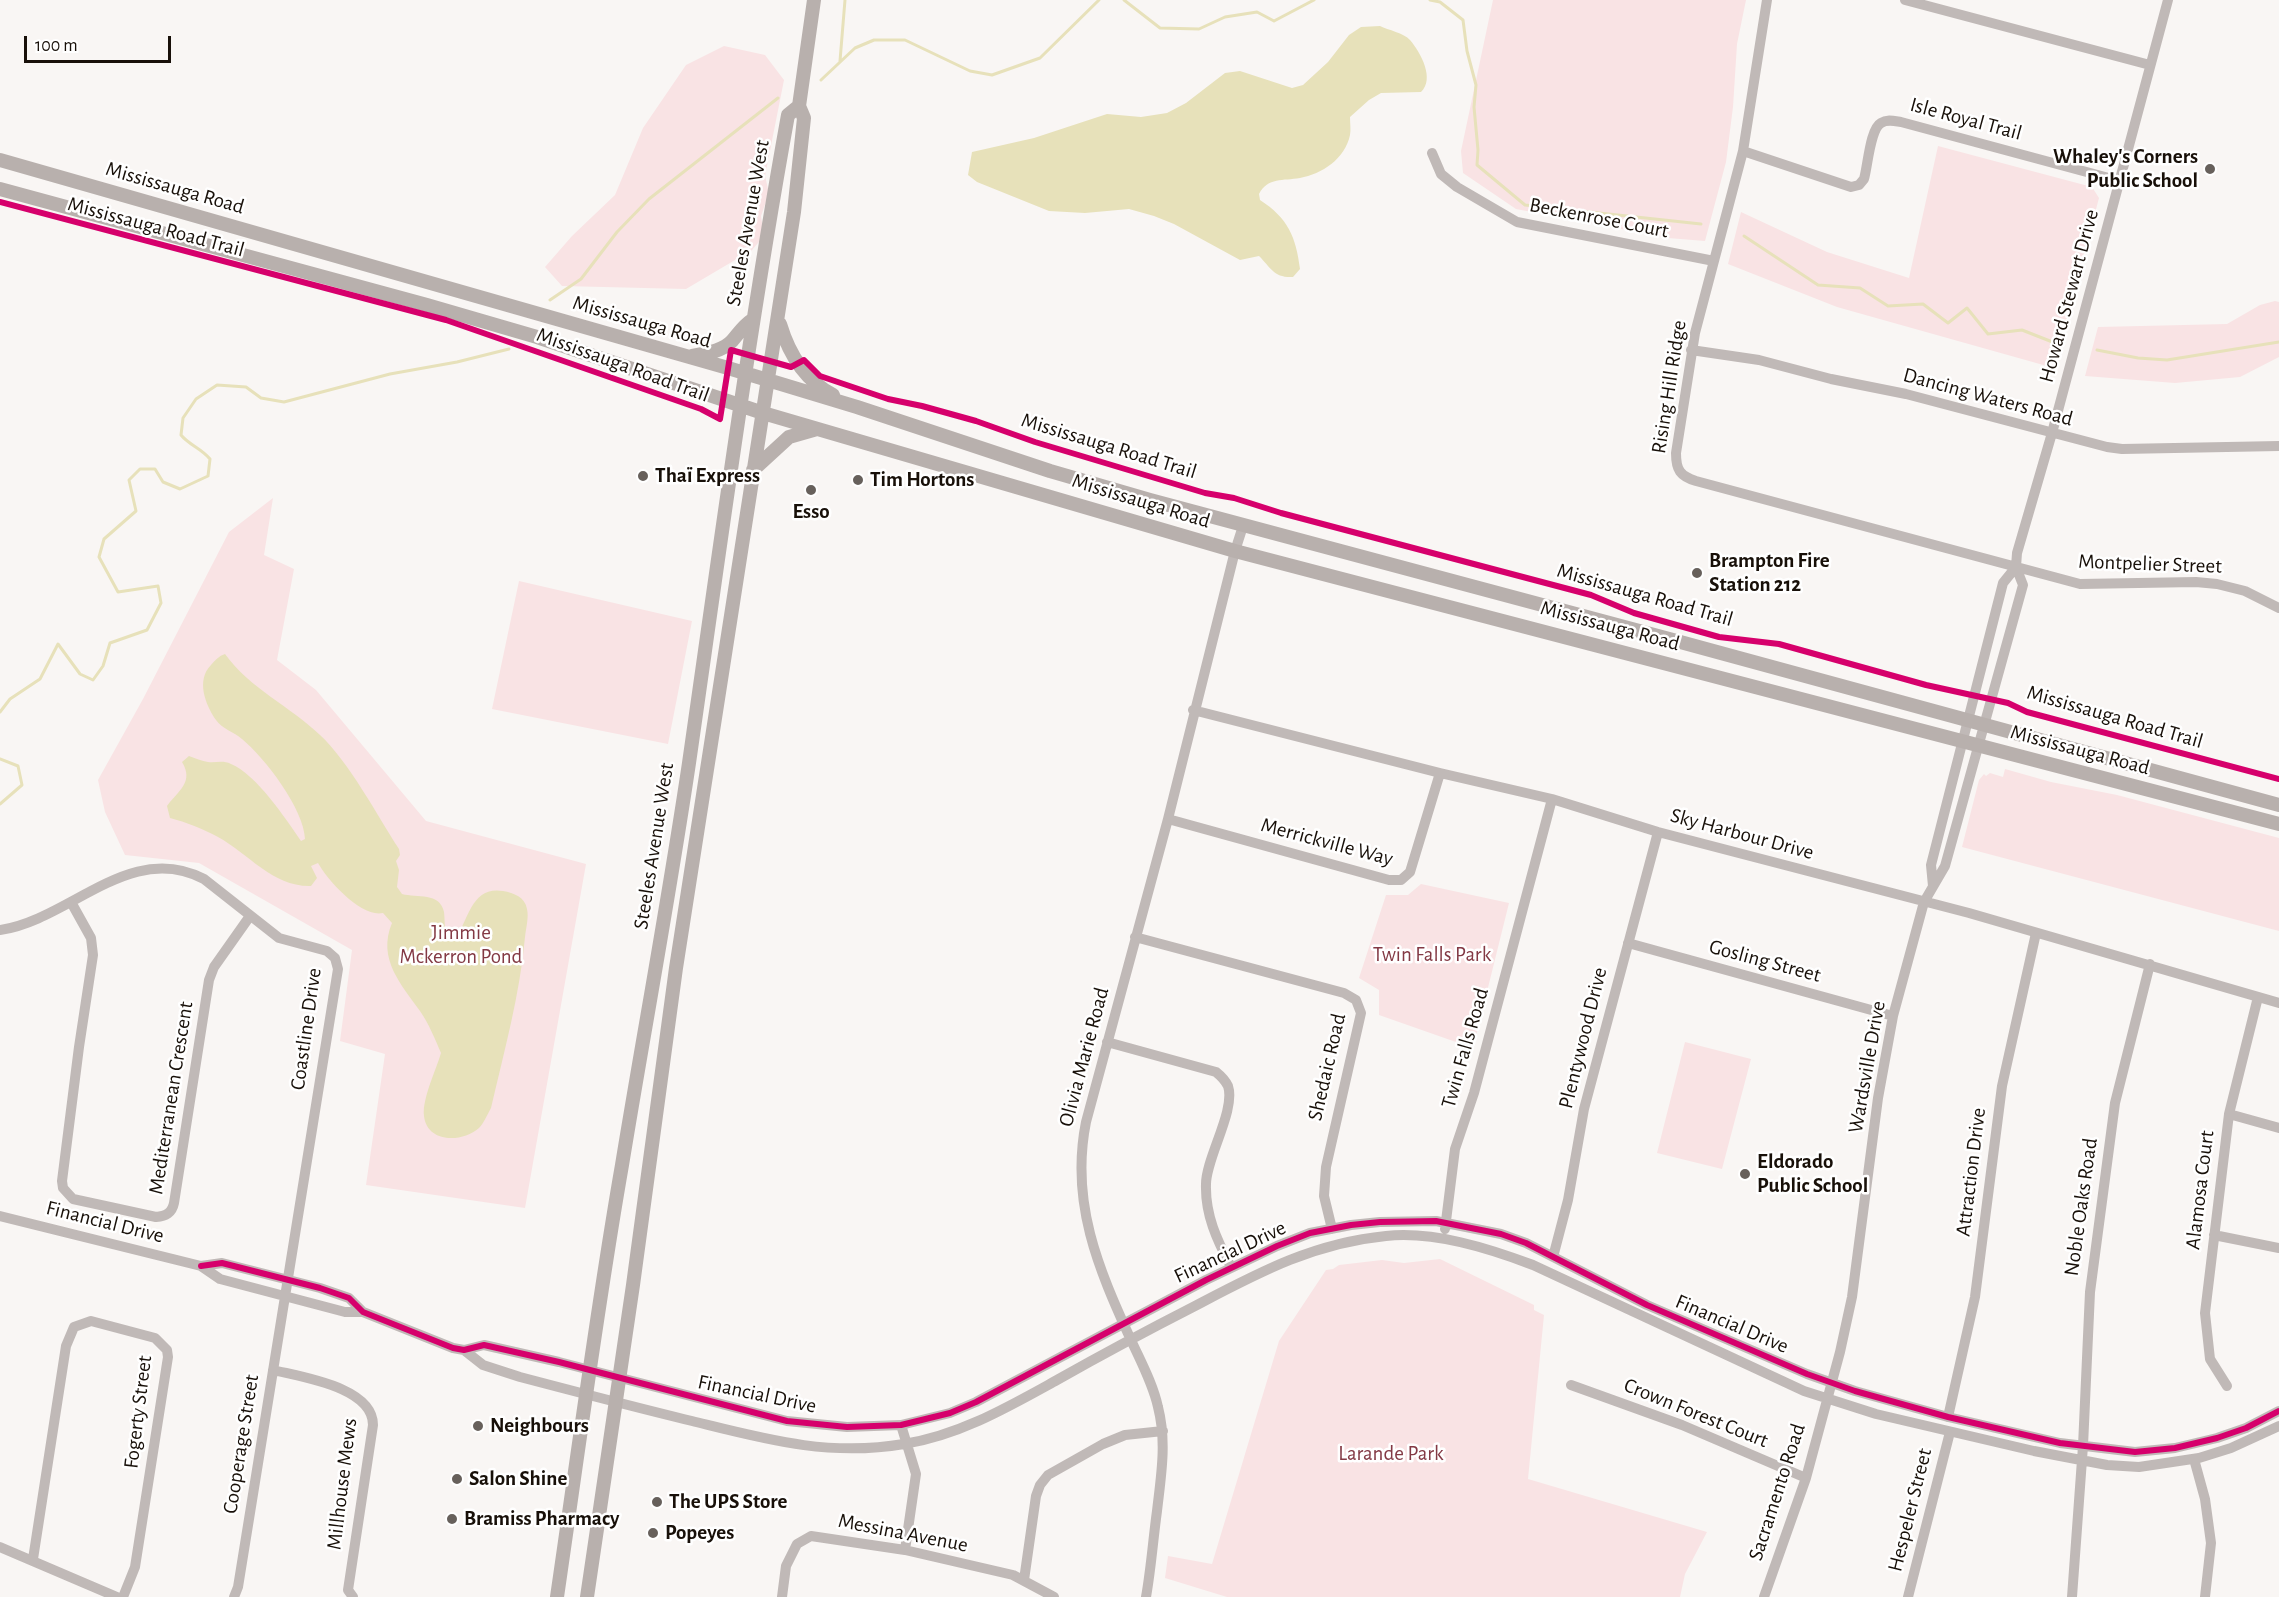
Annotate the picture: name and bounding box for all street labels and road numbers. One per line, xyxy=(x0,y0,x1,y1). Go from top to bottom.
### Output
street label: Isle Royal Trail xyxy=(1907,92,2025,146)
street label: Steeles Avenue West xyxy=(721,138,775,308)
street label: Mississauga Road xyxy=(103,156,247,220)
street label: Mississauga Road Trail xyxy=(65,191,247,263)
street label: Beckenrose Court xyxy=(1527,192,1671,244)
street label: Howard Stewart Drive xyxy=(2034,207,2104,385)
street label: Mississauga Road xyxy=(570,290,714,354)
street label: Rising Hill Ridge xyxy=(1646,318,1692,456)
street label: Mississauga Road Trail xyxy=(533,322,713,408)
street label: Dancing Waters Road xyxy=(1900,362,2076,432)
street label: Mississauga Road Trail xyxy=(1018,407,1200,485)
street label: Mississauga Road xyxy=(1069,468,1213,534)
street label: Montpelier Street xyxy=(2078,549,2222,579)
street label: Mississauga Road Trail xyxy=(1554,558,1736,632)
street label: Mississauga Road xyxy=(1538,595,1682,657)
street label: Mississauga Road Trail xyxy=(2024,680,2206,754)
street label: Mississauga Road xyxy=(2008,719,2152,781)
street label: Steeles Avenue West xyxy=(628,761,680,931)
street label: Sky Harbour Drive xyxy=(1668,803,1816,865)
street label: Merrickville Way xyxy=(1258,812,1396,872)
street label: Gosling Street xyxy=(1706,934,1824,988)
street label: Plentywood Drive xyxy=(1553,965,1613,1111)
street label: Coastline Drive xyxy=(285,966,327,1092)
street label: Olivia Marie Road xyxy=(1053,985,1115,1129)
street label: Twin Falls Road xyxy=(1436,985,1494,1111)
street label: Wardsville Drive xyxy=(1843,999,1891,1135)
street label: Mediterranean Crescent xyxy=(143,1000,199,1196)
street label: Shedaic Road xyxy=(1302,1011,1352,1123)
street label: Attraction Drive xyxy=(1951,1106,1991,1238)
street label: Alamosa Court xyxy=(2180,1129,2220,1251)
street label: Noble Oaks Road xyxy=(2059,1136,2103,1278)
street label: Financial Drive xyxy=(43,1195,167,1249)
street label: Financial Drive xyxy=(1170,1215,1290,1289)
street label: Financial Drive xyxy=(1672,1289,1792,1359)
street label: Fogerty Street xyxy=(119,1354,157,1470)
street label: Financial Drive xyxy=(695,1369,819,1419)
street label: Cooperage Street xyxy=(218,1373,264,1515)
street label: Crown Forest Court xyxy=(1620,1373,1772,1453)
street label: Millhouse Mews xyxy=(321,1417,363,1551)
street label: Sacramento Road xyxy=(1743,1420,1811,1564)
street label: Hespeler Street xyxy=(1882,1446,1938,1574)
street label: Messina Avenue xyxy=(836,1508,970,1558)

